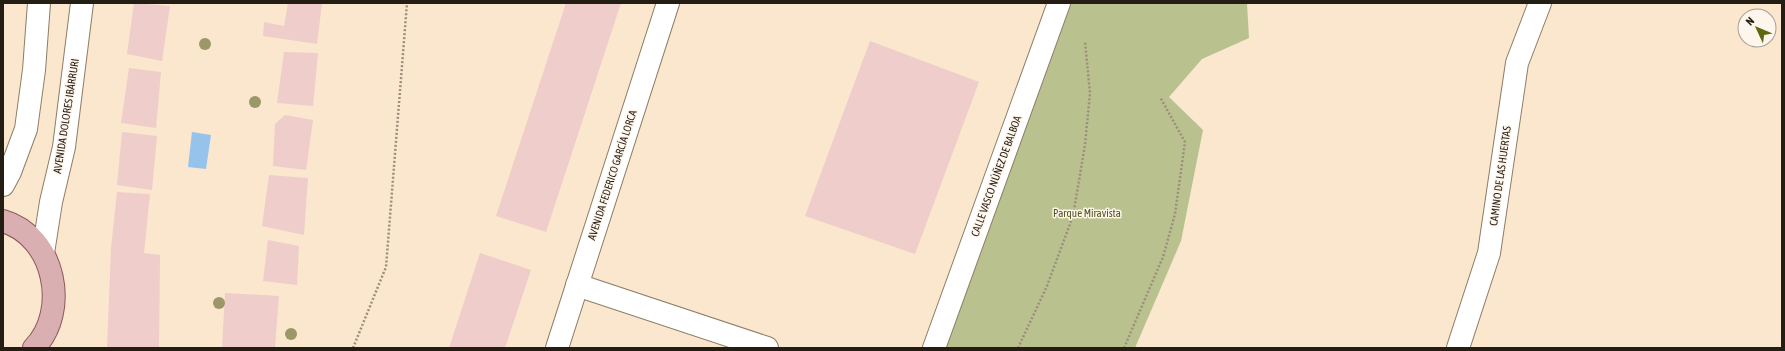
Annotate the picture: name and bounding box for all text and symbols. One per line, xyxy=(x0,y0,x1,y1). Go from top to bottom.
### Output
north arrow xyxy=(1737,8,1777,48)
text: N xyxy=(1743,15,1756,28)
street label: AVENIDA DOLORES IBÁRRURI xyxy=(51,58,81,174)
street label: AVENIDA FEDERICO GARCÍA LORCA xyxy=(585,108,639,242)
street label: CALLE VASCO NÚÑEZ DE BALBOA xyxy=(969,113,1024,238)
street label: CAMINO DE LAS HUERTAS xyxy=(1487,125,1513,227)
park label: Parque Miravista xyxy=(1053,207,1121,219)

